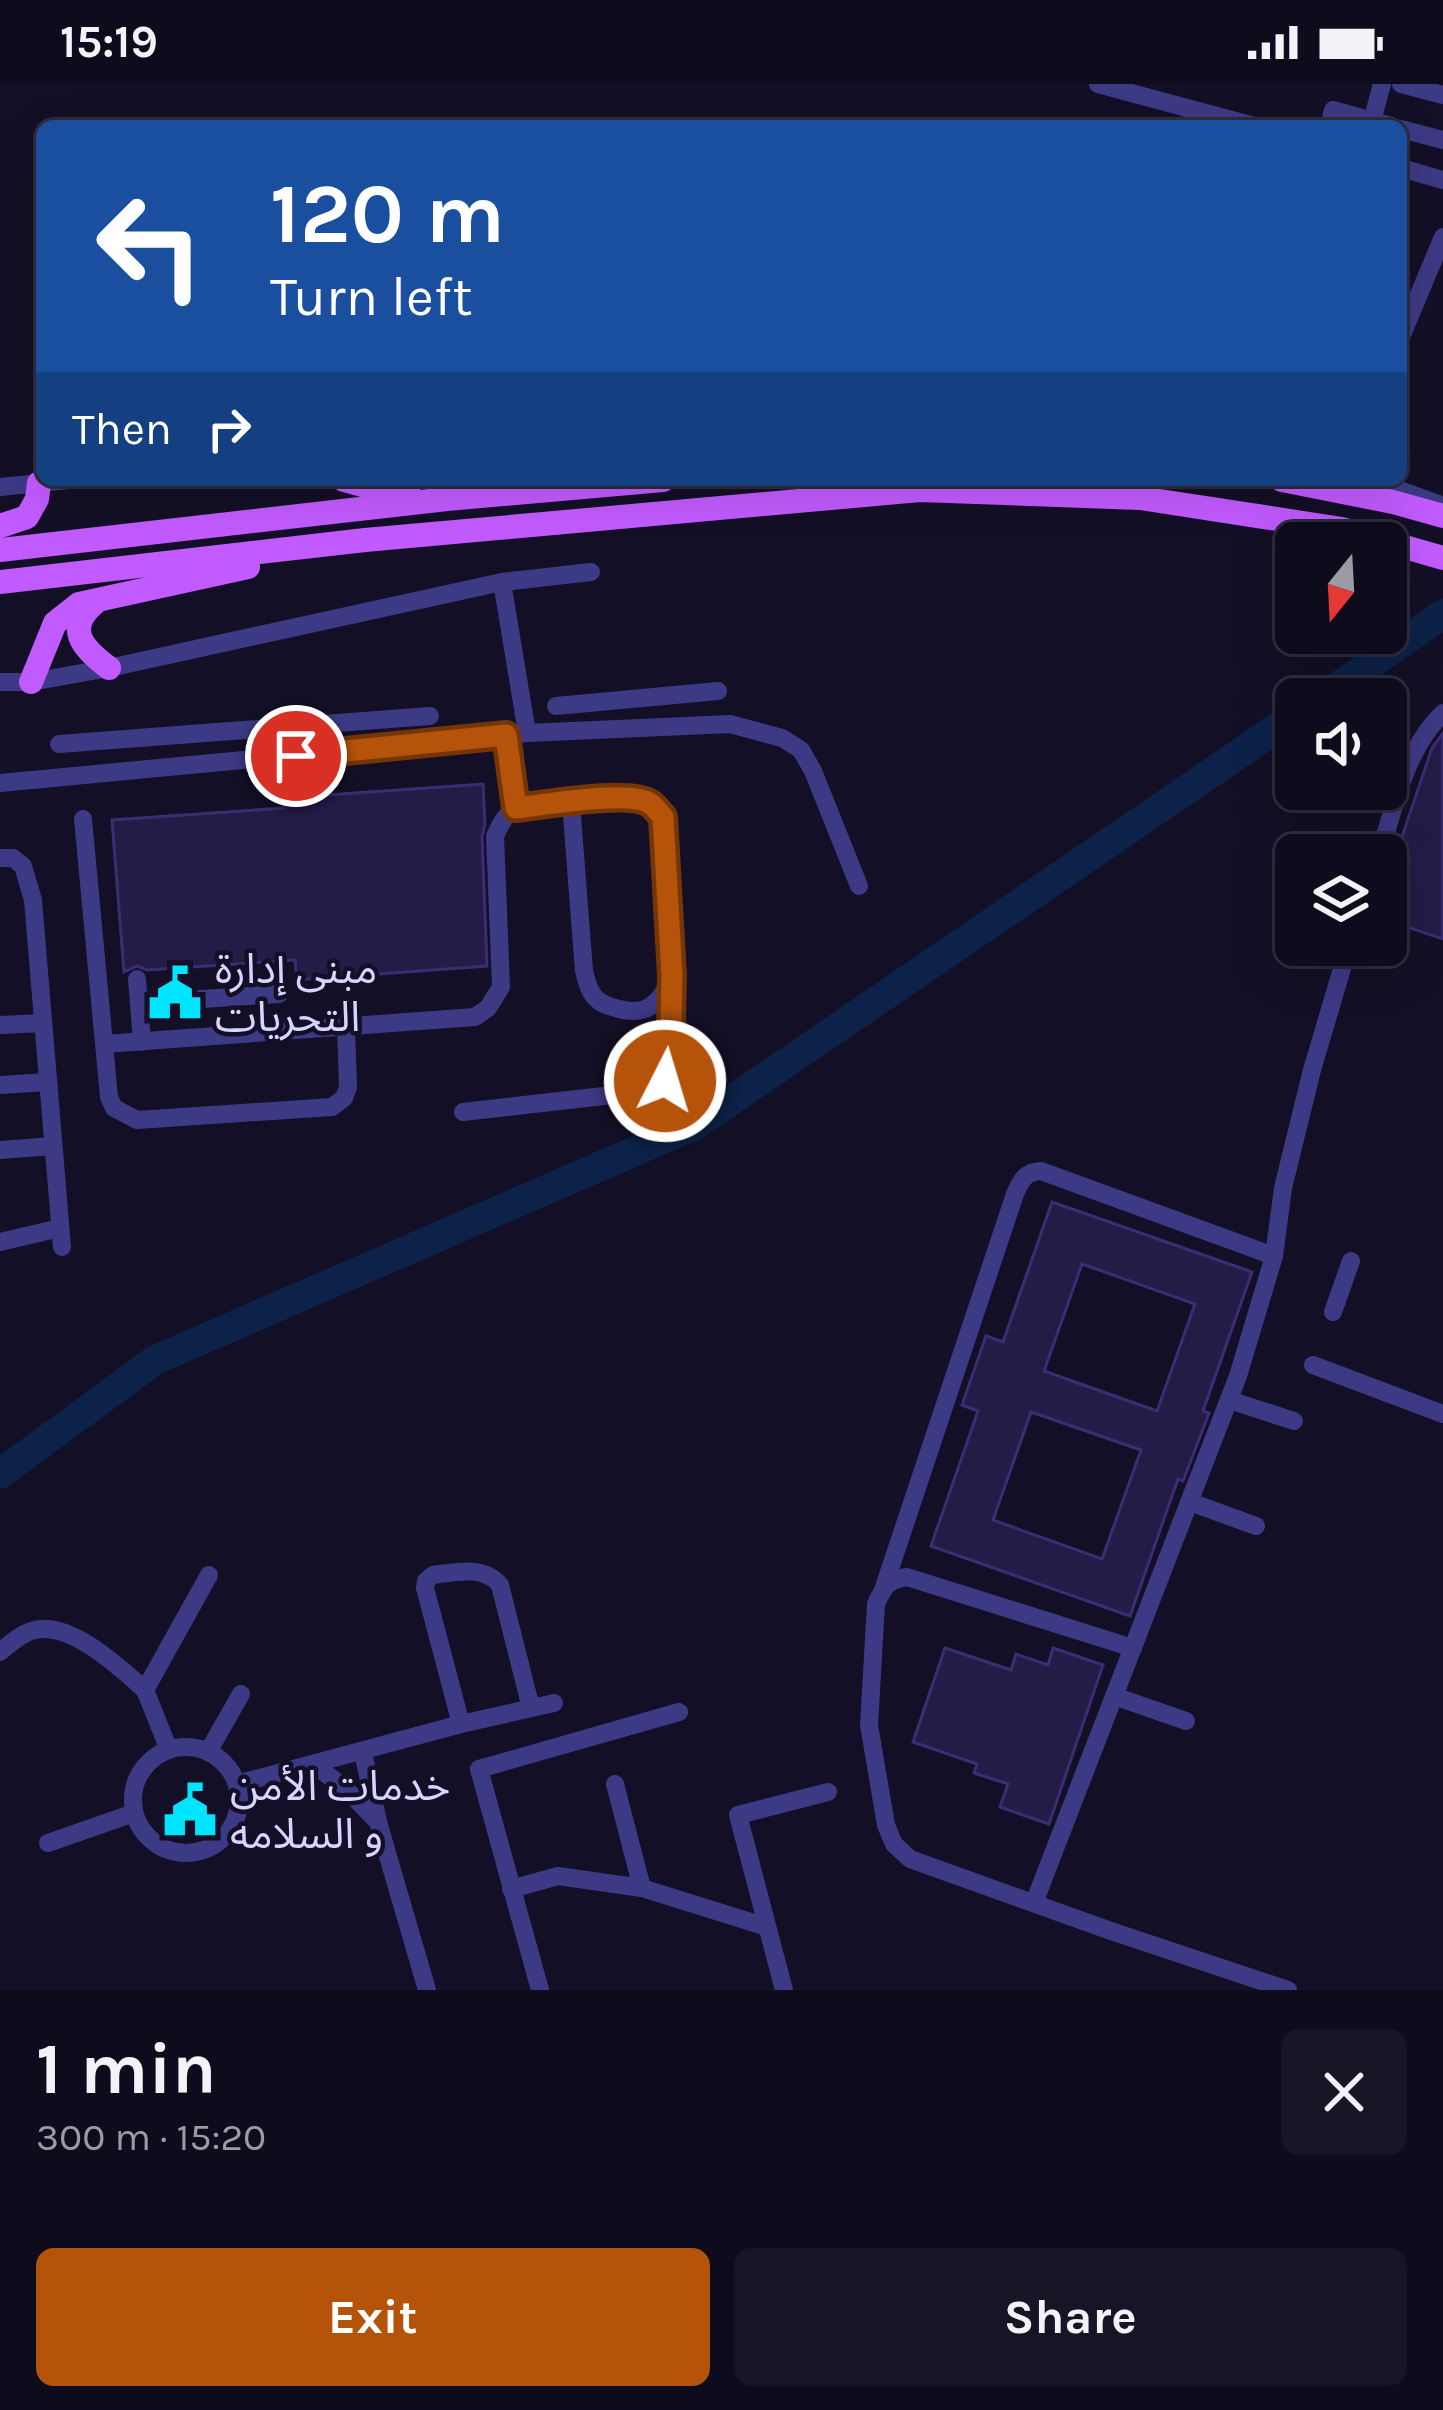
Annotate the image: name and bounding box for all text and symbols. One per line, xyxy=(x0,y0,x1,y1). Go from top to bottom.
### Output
text: 15:19 xyxy=(60,16,158,68)
text: 120 m xyxy=(270,165,505,263)
icon: left xyxy=(72,168,228,324)
text: Turn left xyxy=(270,265,473,329)
icon: right xyxy=(196,396,262,462)
text: Then xyxy=(72,403,172,455)
north arrow xyxy=(1275,522,1407,654)
map controls xyxy=(1275,522,1407,966)
button: sound xyxy=(1275,678,1407,810)
pin xyxy=(245,705,347,807)
icon: arrive xyxy=(263,723,329,789)
button: layers xyxy=(1275,834,1407,966)
place label: مبنى إدارة التحريات xyxy=(215,944,377,1042)
public building icon: مبنى إدارة التحريات xyxy=(146,964,204,1022)
position arrow xyxy=(602,1018,728,1144)
place label: خدمات الأمن و السلامه xyxy=(230,1761,450,1859)
public building icon: خدمات الأمن و السلامه xyxy=(161,1781,219,1839)
text: 1 min xyxy=(36,2027,217,2111)
button: close xyxy=(1281,2029,1407,2155)
text: 300 m · 15:20 xyxy=(36,2114,266,2160)
button: Exit xyxy=(36,2248,710,2386)
button: Share xyxy=(734,2248,1407,2386)

